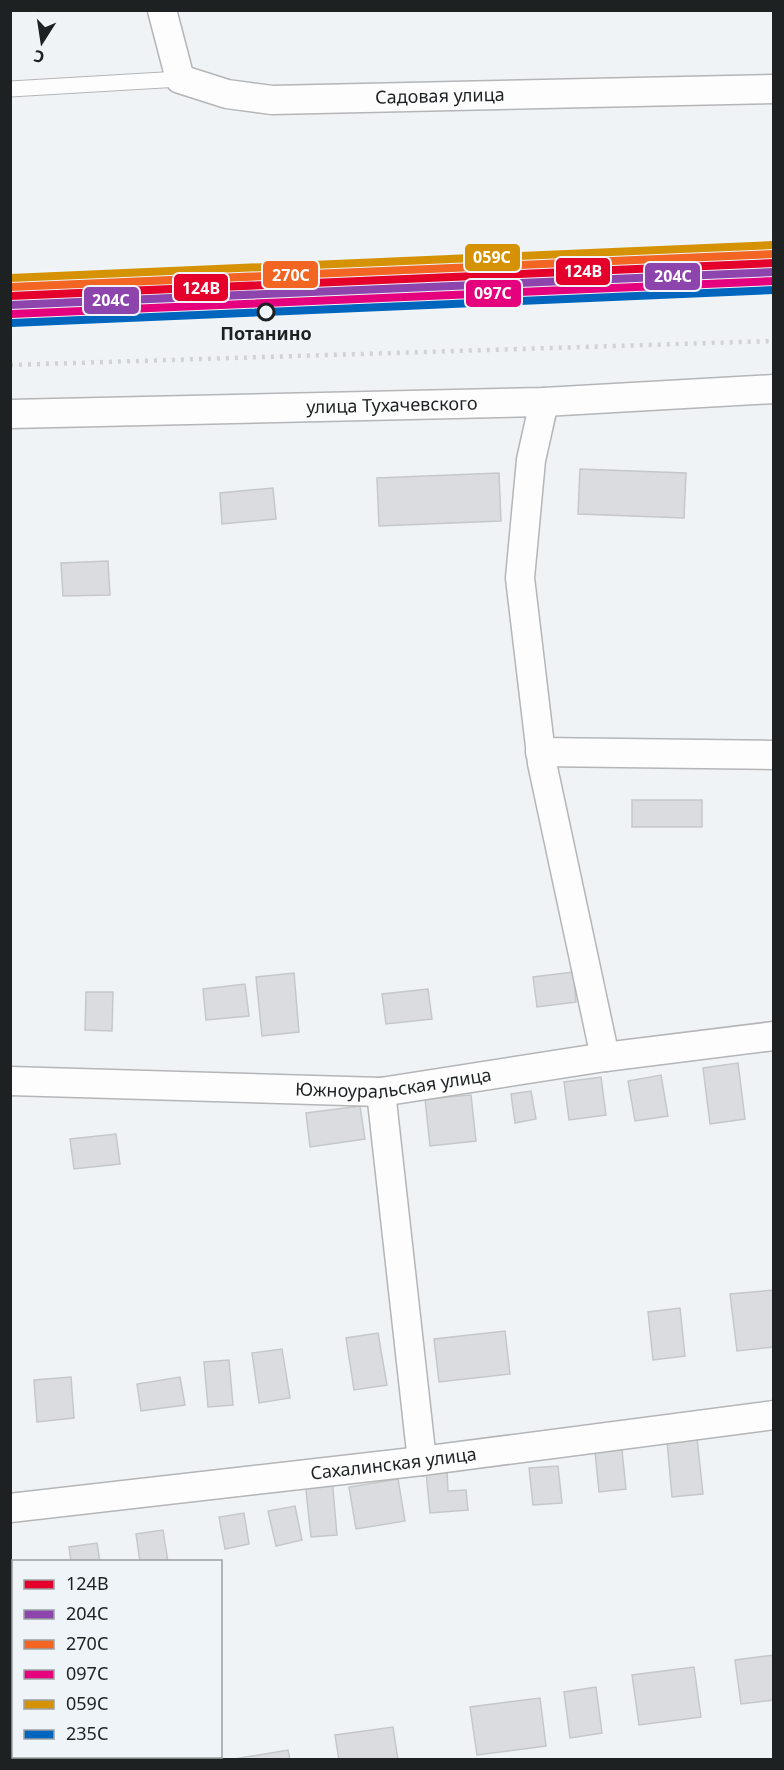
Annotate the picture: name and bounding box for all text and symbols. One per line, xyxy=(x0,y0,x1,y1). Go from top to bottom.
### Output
north arrow xyxy=(12,12,72,72)
text: С xyxy=(32,45,46,69)
street label: Садовая улица xyxy=(375,82,505,109)
line badge: 059С xyxy=(464,243,521,272)
text: 059С xyxy=(473,246,511,268)
line badge: 124В xyxy=(555,257,611,286)
line badge: 270С xyxy=(262,260,319,289)
text: 124В xyxy=(564,260,602,282)
line badge: 204С xyxy=(644,262,701,291)
text: 270С xyxy=(272,264,310,286)
text: 204С xyxy=(654,265,692,287)
line badge: 124В xyxy=(173,273,229,302)
text: 124В xyxy=(182,277,220,299)
line badge: 097С xyxy=(465,279,522,308)
text: 097С xyxy=(474,282,512,304)
line badge: 204С xyxy=(83,286,140,315)
text: 204С xyxy=(92,289,130,311)
marker: Потанино xyxy=(257,303,275,321)
place label: Потанино xyxy=(220,321,312,345)
street label: улица Тухачевского xyxy=(306,390,478,418)
street label: Южноуральская улица xyxy=(295,1062,493,1103)
street label: Сахалинская улица xyxy=(309,1441,478,1485)
legend xyxy=(12,1560,222,1758)
text: 124В xyxy=(66,1571,109,1595)
text: 204С xyxy=(66,1601,108,1625)
text: 270С xyxy=(66,1631,108,1655)
text: 097С xyxy=(66,1661,108,1685)
text: 059С xyxy=(66,1691,108,1715)
text: 235С xyxy=(66,1721,108,1745)

